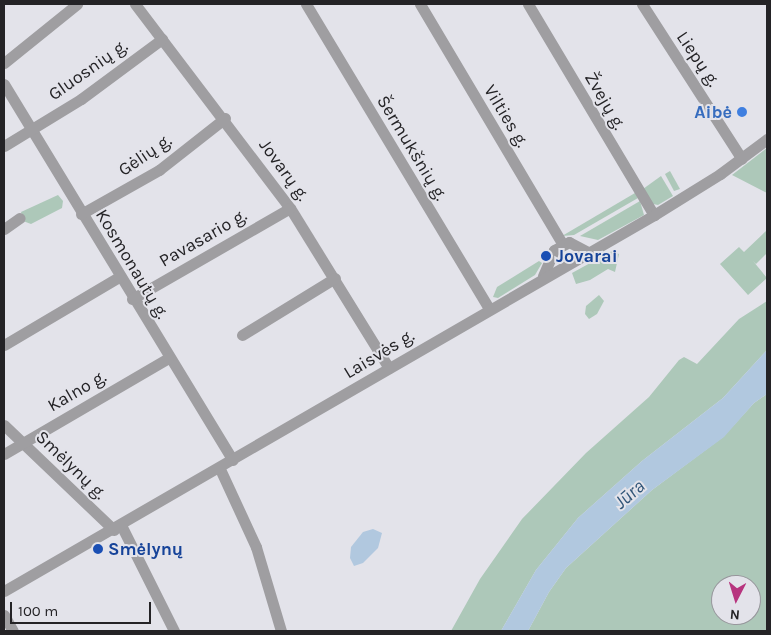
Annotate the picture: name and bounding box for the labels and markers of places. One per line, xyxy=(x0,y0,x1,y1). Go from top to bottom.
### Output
place label: Aibė xyxy=(694,101,732,123)
marker: Aibė xyxy=(736,106,748,118)
place label: Jovarai xyxy=(556,245,618,267)
marker: Jovarai xyxy=(540,250,552,262)
place label: Smėlynų xyxy=(108,538,183,560)
marker: Smėlynų xyxy=(92,543,104,555)

